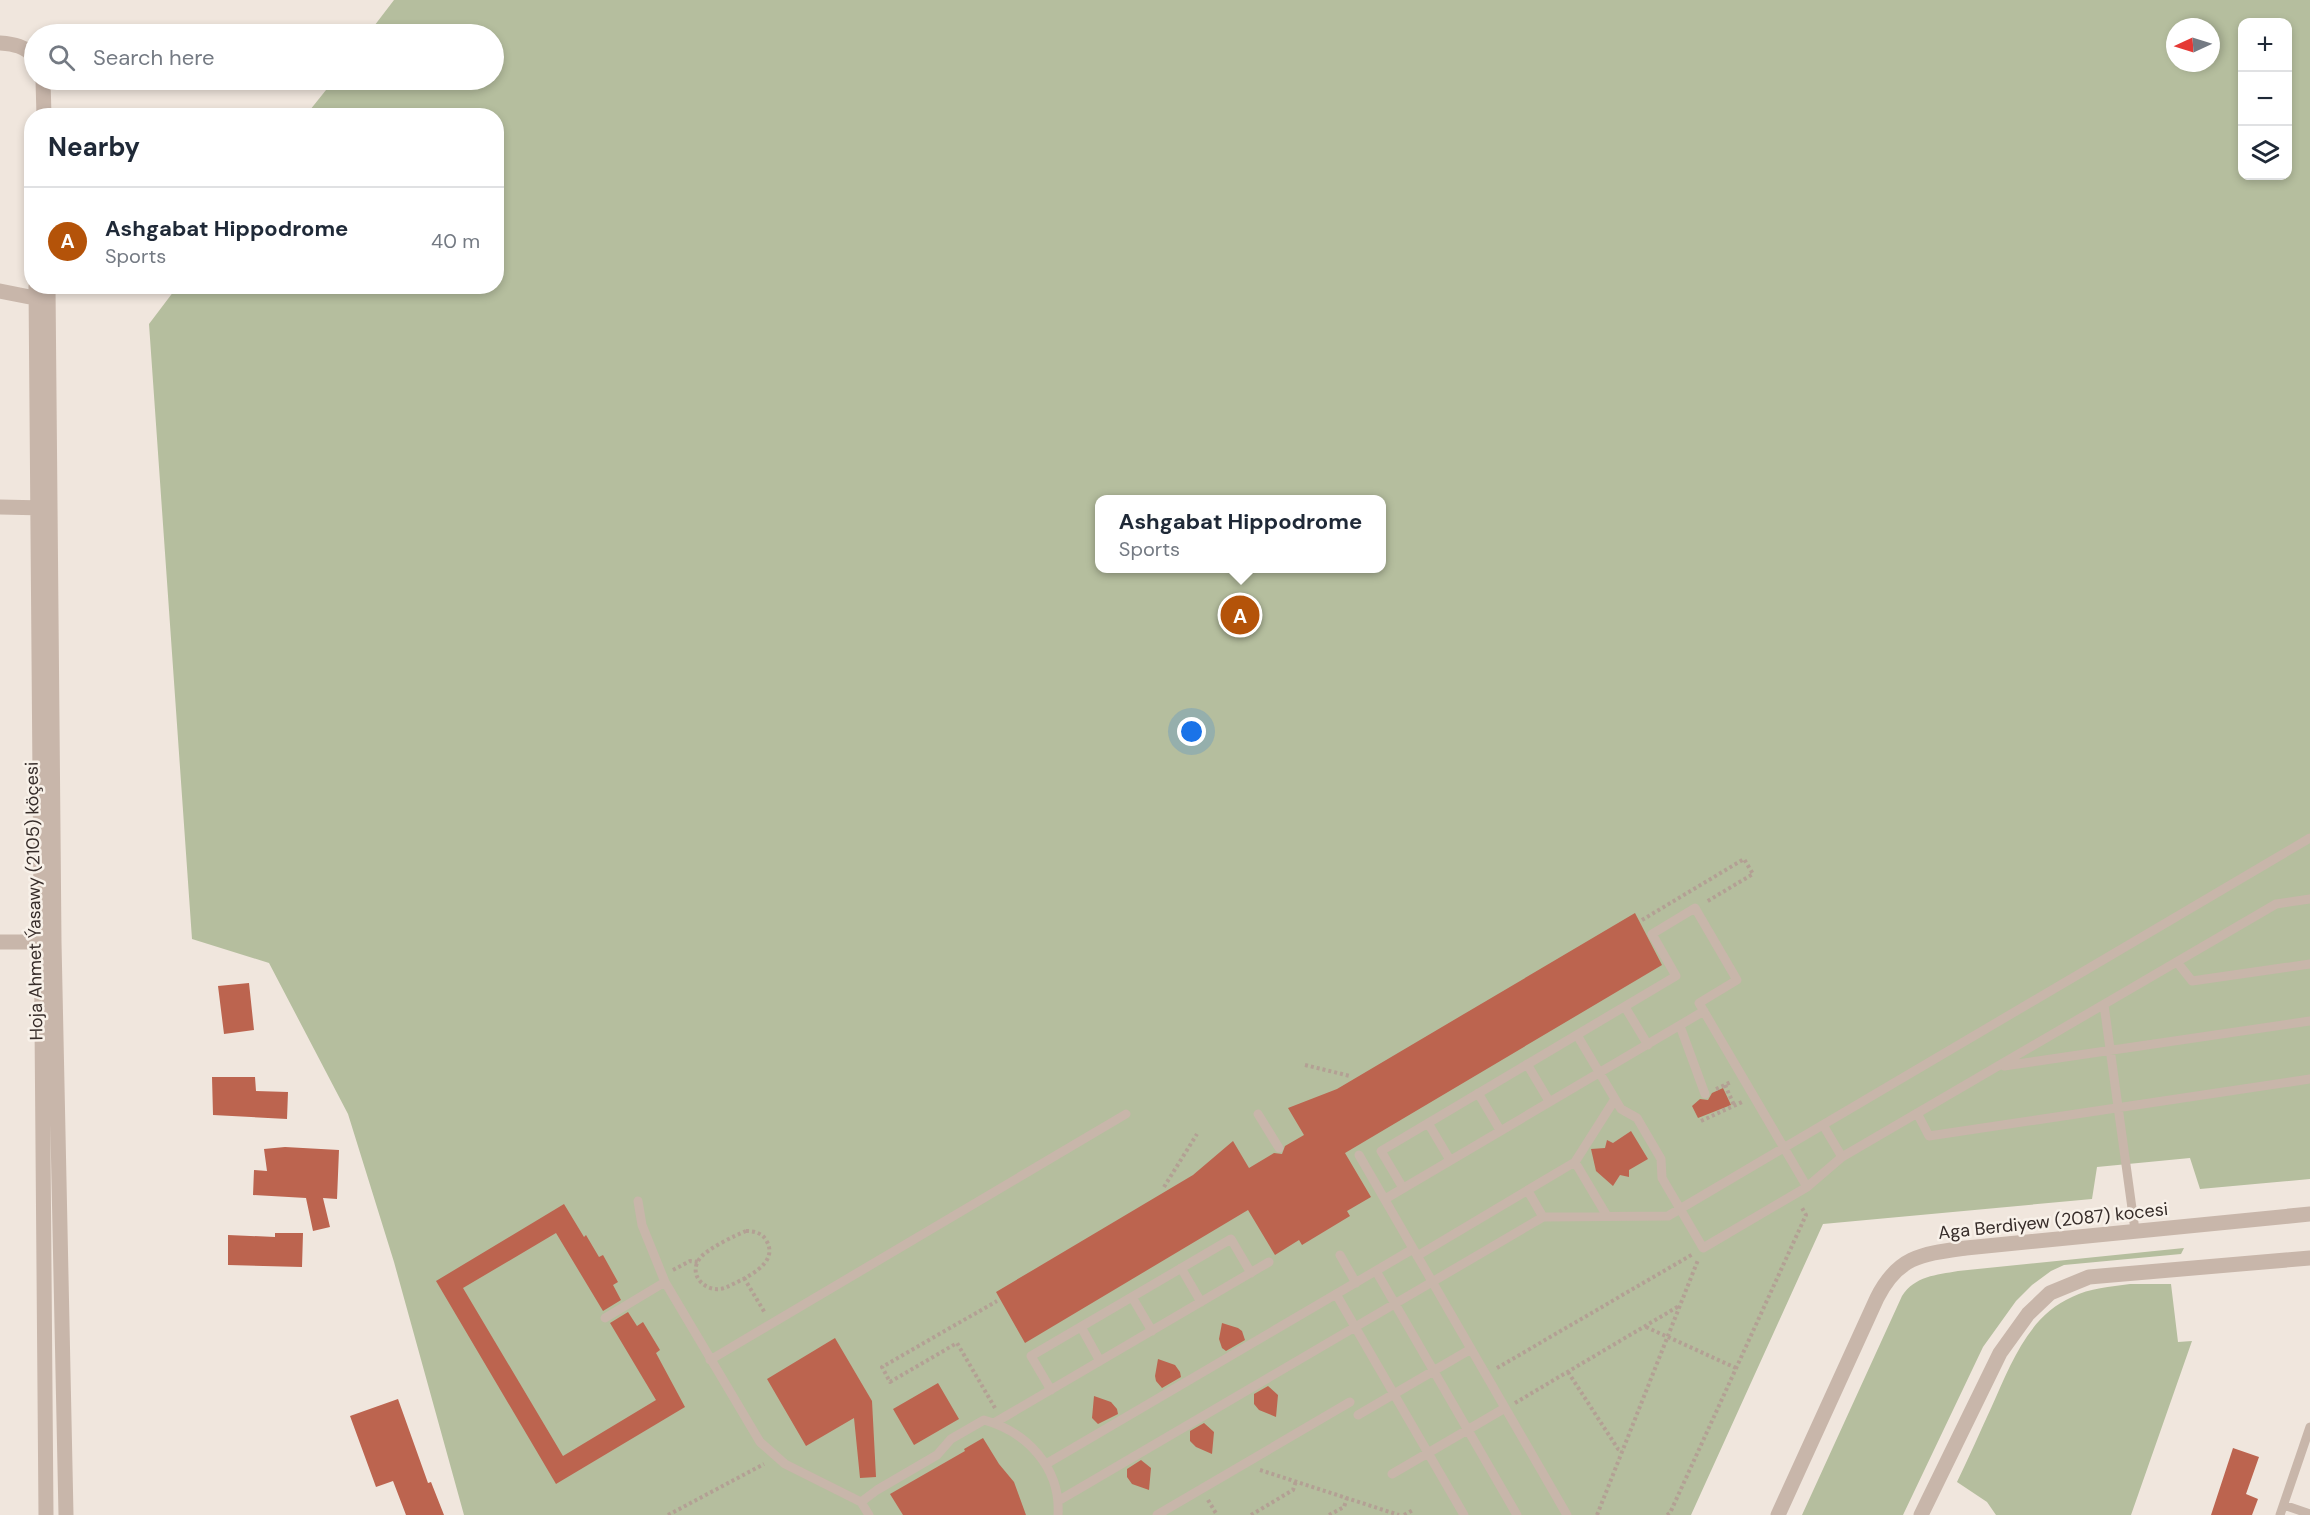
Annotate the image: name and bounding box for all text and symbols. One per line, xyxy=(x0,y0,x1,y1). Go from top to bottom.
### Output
north arrow xyxy=(2166,18,2220,72)
map controls xyxy=(2238,18,2292,180)
button: + xyxy=(2238,18,2292,72)
search box xyxy=(24,24,504,90)
icon: search xyxy=(45,41,78,74)
text: Search here xyxy=(93,43,214,72)
button: − xyxy=(2238,72,2292,126)
button: layers xyxy=(2238,126,2292,180)
text: Nearby xyxy=(48,130,140,164)
text: Ashgabat Hippodrome xyxy=(105,214,348,243)
text: A xyxy=(60,228,75,254)
text: 40 m xyxy=(431,228,480,254)
text: Sports xyxy=(105,243,166,269)
popup xyxy=(1095,495,1386,573)
text: Ashgabat Hippodrome xyxy=(1119,507,1362,536)
text: Sports xyxy=(1119,536,1180,562)
pin: A xyxy=(1220,592,1260,638)
your location xyxy=(1177,717,1206,746)
street label: Hoja Ahmet Ýasawy (2105) köçesi xyxy=(20,762,48,1040)
street label: Aga Berdiyew (2087) kocesi xyxy=(1937,1197,2169,1245)

